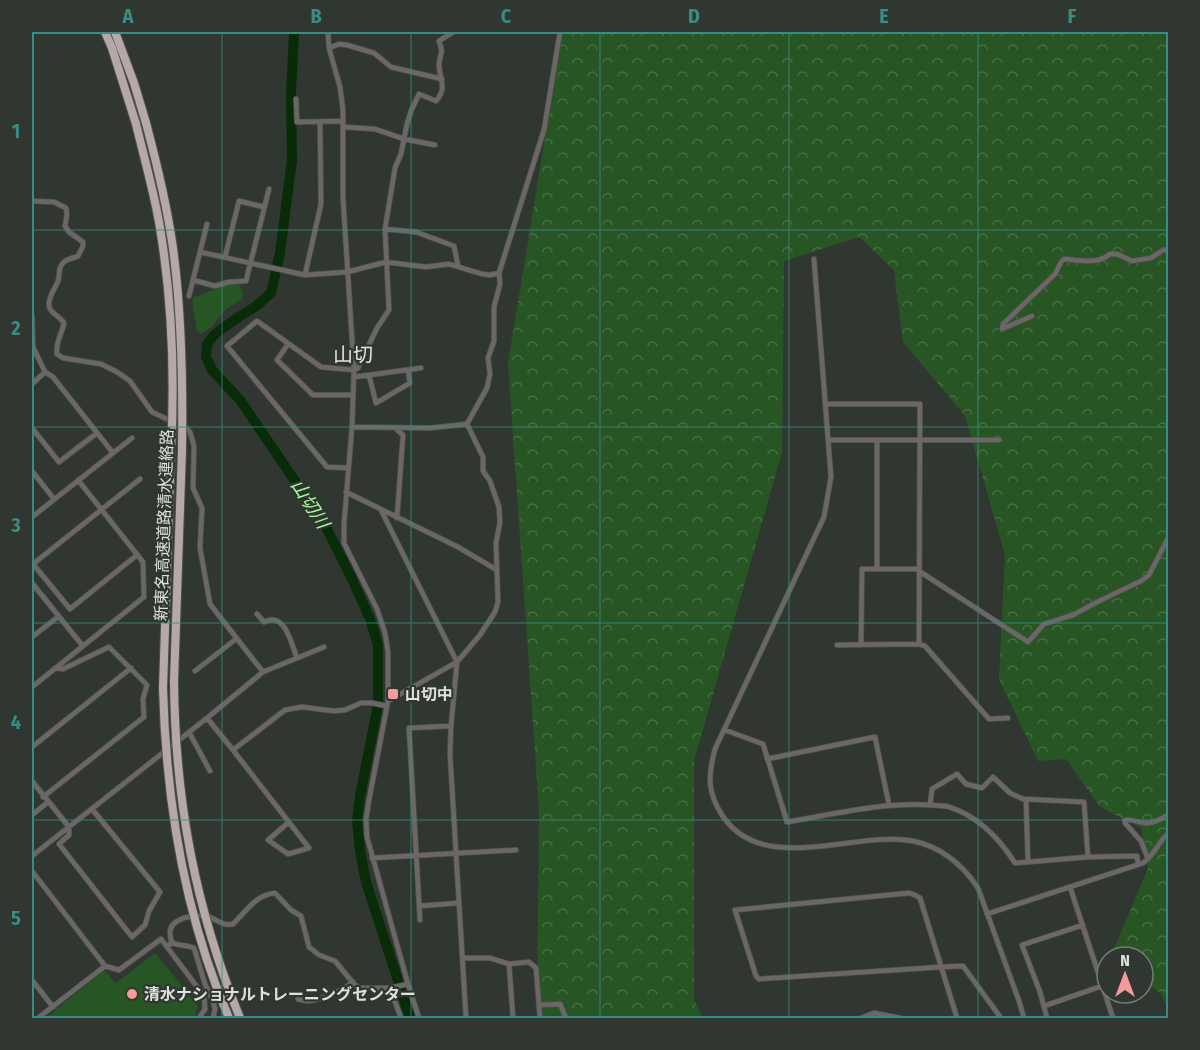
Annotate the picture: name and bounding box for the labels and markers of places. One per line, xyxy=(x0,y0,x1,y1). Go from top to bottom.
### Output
place label: 山切中 xyxy=(405,685,453,704)
marker: 山切中 xyxy=(386,687,400,701)
place label: 清水ナショナルトレーニングセンター xyxy=(144,985,416,1004)
marker: 清水ナショナルトレーニングセンター xyxy=(125,987,139,1001)

